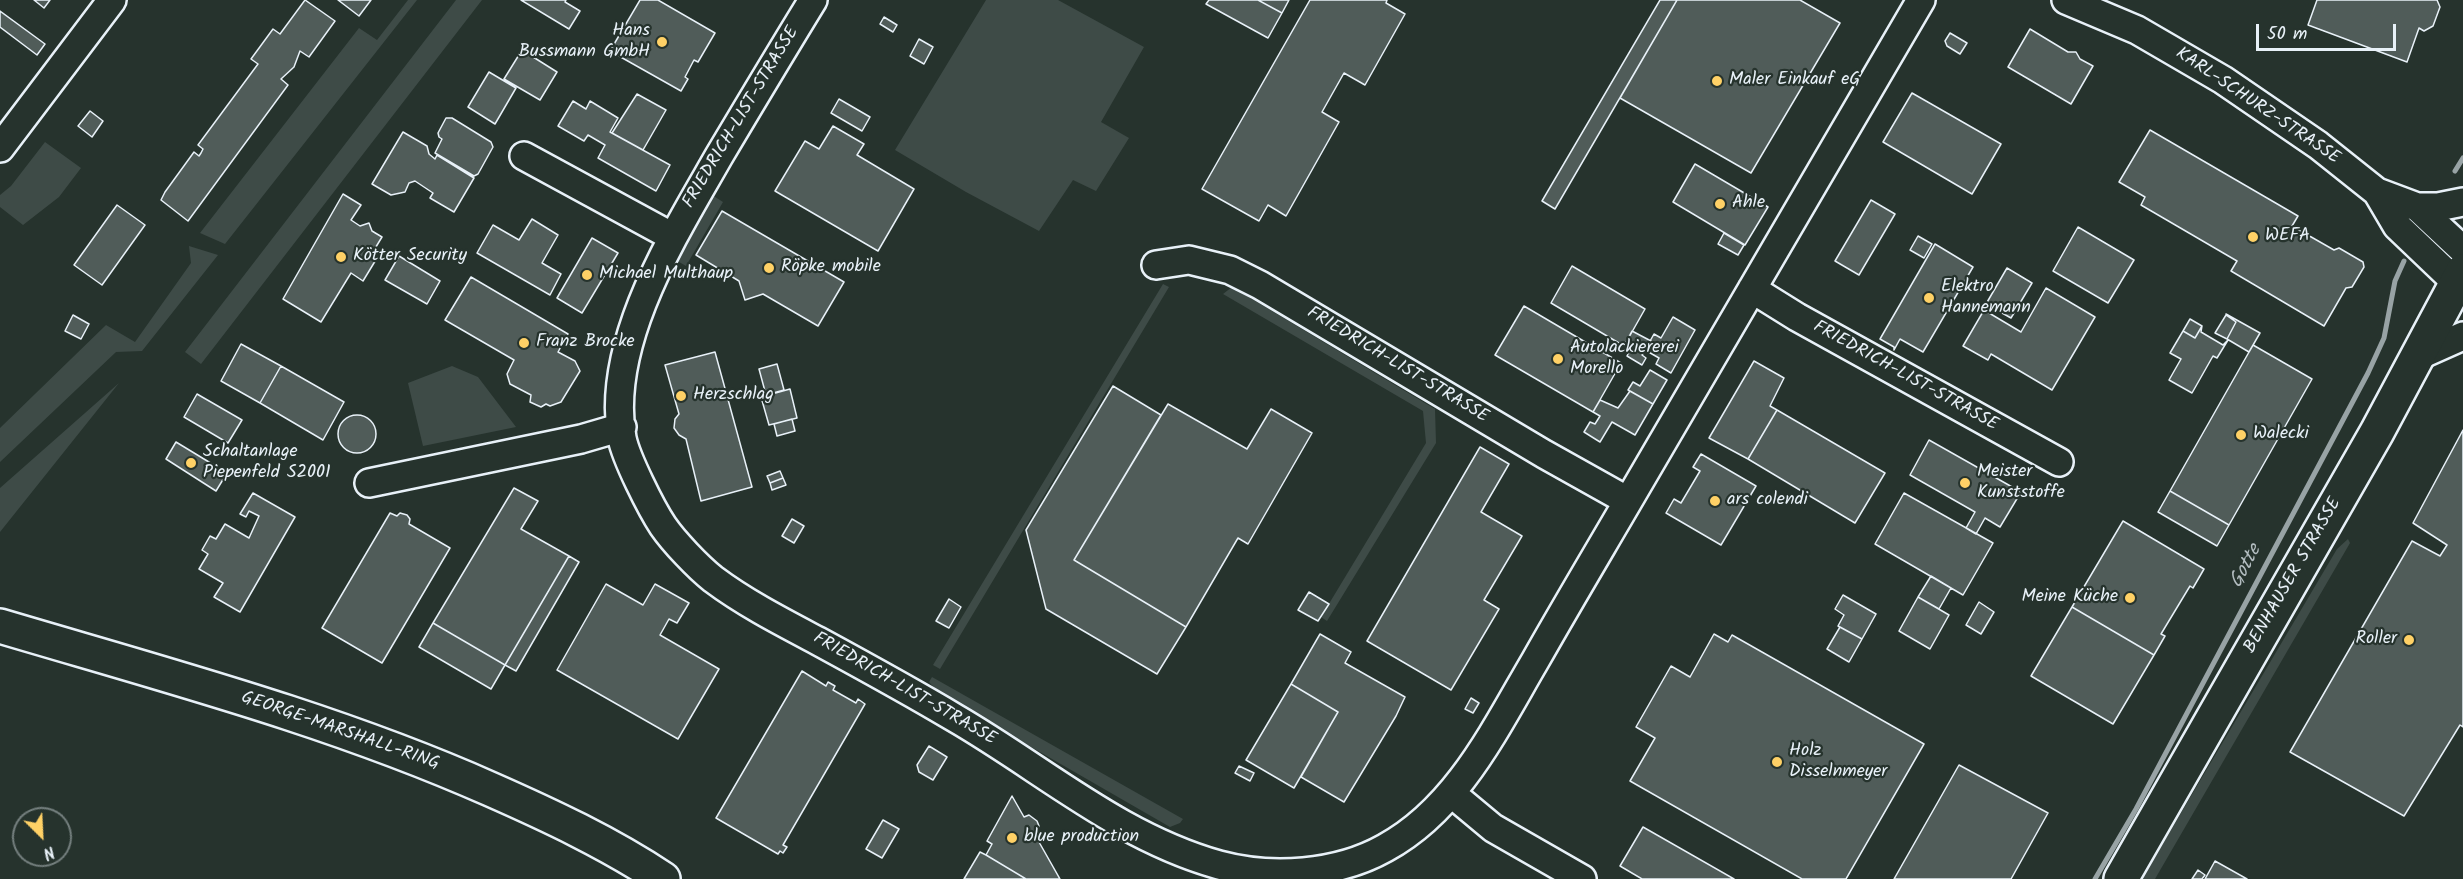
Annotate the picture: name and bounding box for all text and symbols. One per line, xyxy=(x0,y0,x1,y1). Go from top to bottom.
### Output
scale bar xyxy=(2259,12,2398,50)
text: 50 m xyxy=(2267,20,2307,49)
place label: Hans Bussmann GmbH xyxy=(519,21,650,63)
street label: FRIEDRICH-LIST-STRASSE xyxy=(679,23,805,213)
marker: Hans Bussmann GmbH xyxy=(655,35,669,49)
street label: KARL-SCHURZ-STRASSE xyxy=(2171,44,2343,170)
place label: Maler Einkauf eG xyxy=(1729,70,1860,92)
marker: Maler Einkauf eG xyxy=(1710,74,1724,88)
place label: Ahle xyxy=(1732,193,1765,215)
marker: Ahle xyxy=(1713,197,1727,211)
place label: WEFA xyxy=(2265,226,2310,248)
marker: WEFA xyxy=(2246,230,2260,244)
place label: Kötter Security xyxy=(353,246,467,268)
marker: Kötter Security xyxy=(334,250,348,264)
place label: Röpke mobile xyxy=(781,257,881,279)
marker: Röpke mobile xyxy=(762,261,776,275)
place label: Michael Multhaup xyxy=(599,264,733,286)
marker: Michael Multhaup xyxy=(580,268,594,282)
place label: Elektro Hannemann xyxy=(1941,277,2031,320)
marker: Elektro Hannemann xyxy=(1922,291,1936,305)
street label: FRIEDRICH-LIST-STRASSE xyxy=(1302,303,1492,429)
street label: FRIEDRICH-LIST-STRASSE xyxy=(1809,317,2001,437)
place label: Franz Brocke xyxy=(536,332,635,354)
marker: Franz Brocke xyxy=(517,336,531,350)
place label: Autolackiererei Morello xyxy=(1570,338,1679,380)
marker: Autolackiererei Morello xyxy=(1551,352,1565,366)
place label: Herzschlag xyxy=(693,385,774,407)
marker: Herzschlag xyxy=(674,389,688,403)
place label: Walecki xyxy=(2253,424,2309,446)
marker: Walecki xyxy=(2234,428,2248,442)
place label: Schaltanlage Piepenfeld S2001 xyxy=(203,442,331,484)
marker: Schaltanlage Piepenfeld S2001 xyxy=(184,456,198,470)
place label: Meister Kunststoffe xyxy=(1977,462,2065,504)
marker: Meister Kunststoffe xyxy=(1958,476,1972,490)
place label: ars colendi xyxy=(1727,490,1808,512)
marker: ars colendi xyxy=(1708,494,1722,508)
street label: BENHAUSER STRASSE xyxy=(2241,494,2347,658)
water label: Gotte xyxy=(2226,541,2268,593)
place label: Meine Küche xyxy=(2021,587,2118,609)
marker: Meine Küche xyxy=(2123,591,2137,605)
street label: FRIEDRICH-LIST-STRASSE xyxy=(809,629,999,751)
place label: Roller xyxy=(2355,629,2397,651)
marker: Roller xyxy=(2402,633,2416,647)
street label: GEORGE-MARSHALL-RING xyxy=(238,688,442,776)
place label: Holz Disselnmeyer xyxy=(1789,741,1887,783)
marker: Holz Disselnmeyer xyxy=(1770,755,1784,769)
north arrow xyxy=(12,807,72,867)
place label: blue production xyxy=(1024,827,1139,849)
marker: blue production xyxy=(1005,831,1019,845)
text: N xyxy=(39,839,58,866)

